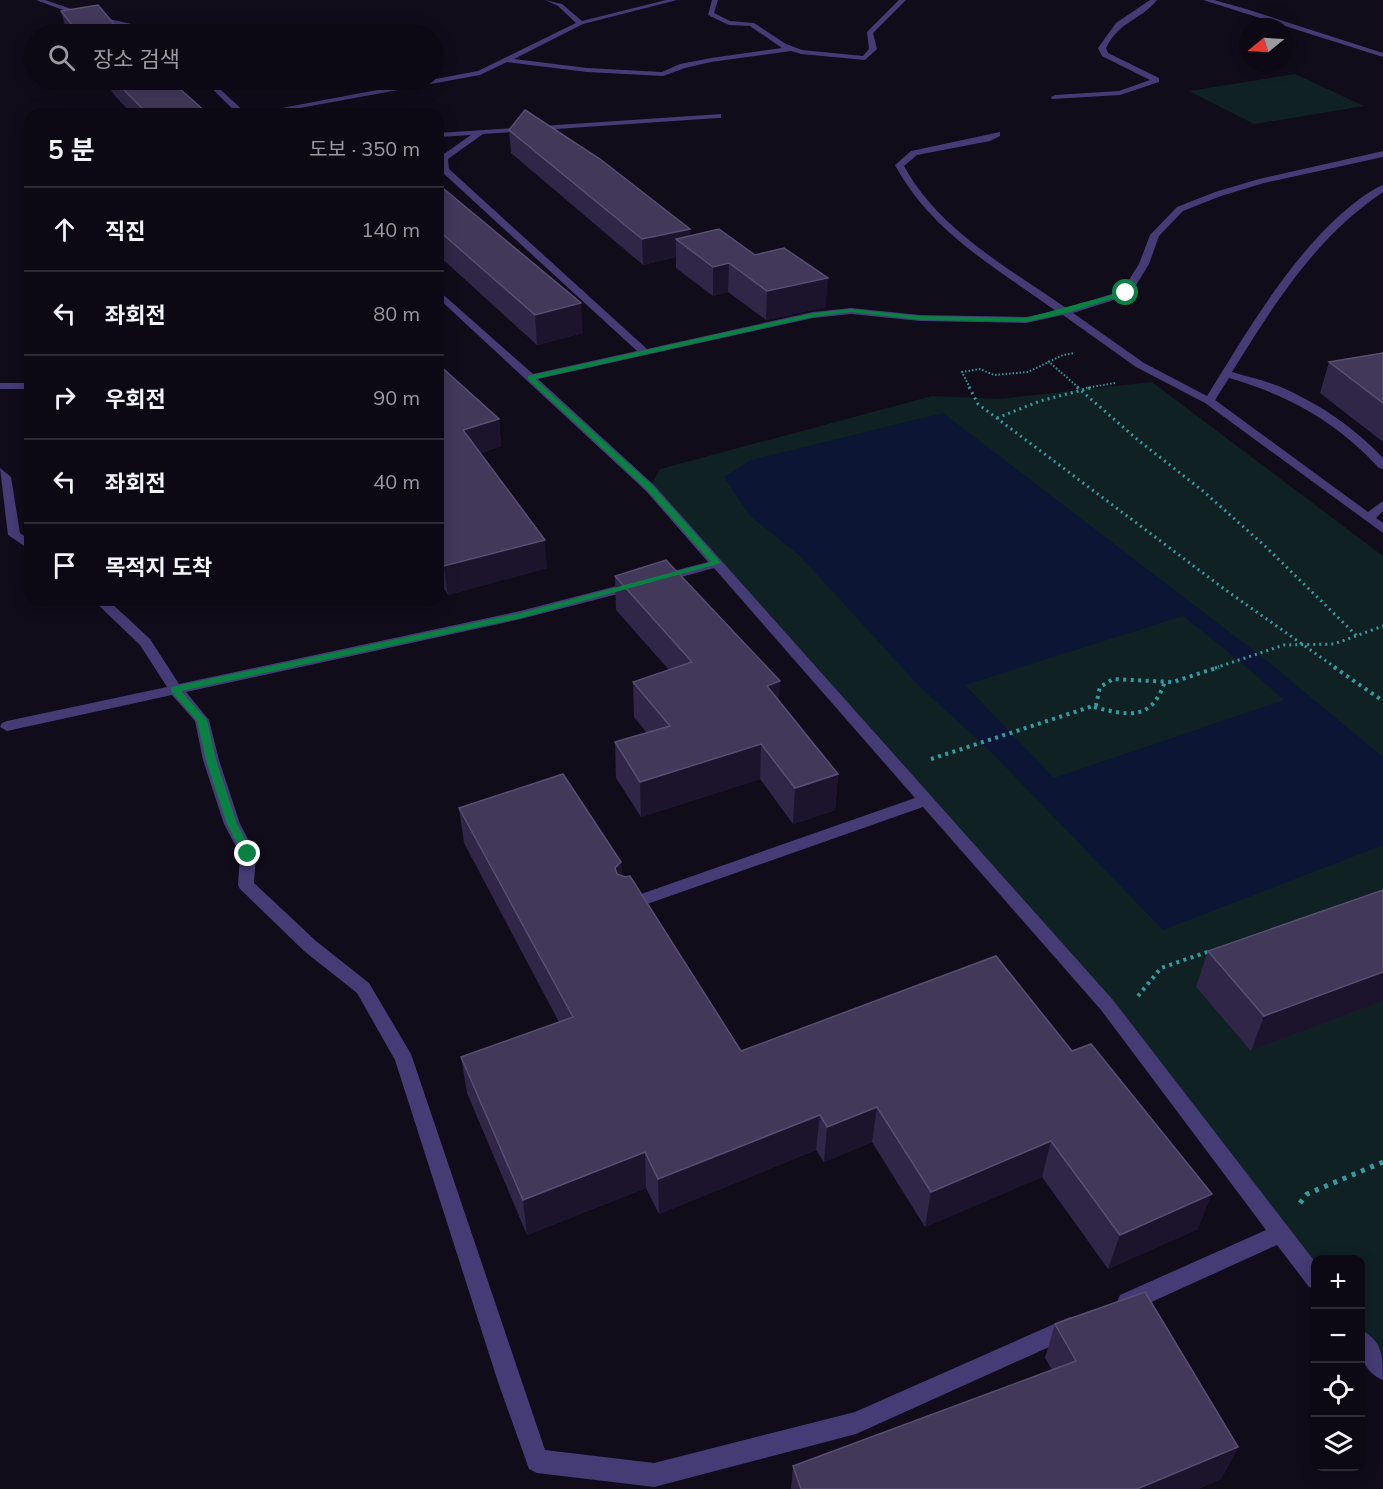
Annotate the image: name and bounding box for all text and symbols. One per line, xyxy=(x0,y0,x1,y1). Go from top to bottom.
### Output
north arrow xyxy=(1239,18,1293,72)
search box xyxy=(24,24,444,90)
icon: search xyxy=(45,41,78,74)
text: 장소 검색 xyxy=(93,45,180,73)
text: 5 분 xyxy=(48,133,95,166)
text: 도보 · 350 m xyxy=(309,136,420,161)
icon: ahead xyxy=(48,213,81,246)
text: 직진 xyxy=(105,217,145,245)
text: 140 m xyxy=(361,217,420,242)
route start xyxy=(1112,279,1138,305)
icon: left xyxy=(48,297,81,330)
text: 좌회전 xyxy=(105,301,166,329)
text: 80 m xyxy=(373,301,420,326)
icon: right xyxy=(48,381,81,414)
text: 우회전 xyxy=(105,385,166,413)
text: 90 m xyxy=(373,385,420,410)
icon: left xyxy=(48,465,81,498)
text: 좌회전 xyxy=(105,469,166,497)
text: 40 m xyxy=(373,469,420,494)
icon: arrive xyxy=(48,549,81,582)
text: 목적지 도착 xyxy=(105,553,212,581)
route end xyxy=(234,840,260,866)
map controls xyxy=(1311,1255,1365,1471)
button: + xyxy=(1311,1255,1365,1309)
button: − xyxy=(1311,1309,1365,1363)
button: locate xyxy=(1311,1363,1365,1417)
button: layers xyxy=(1311,1417,1365,1471)

